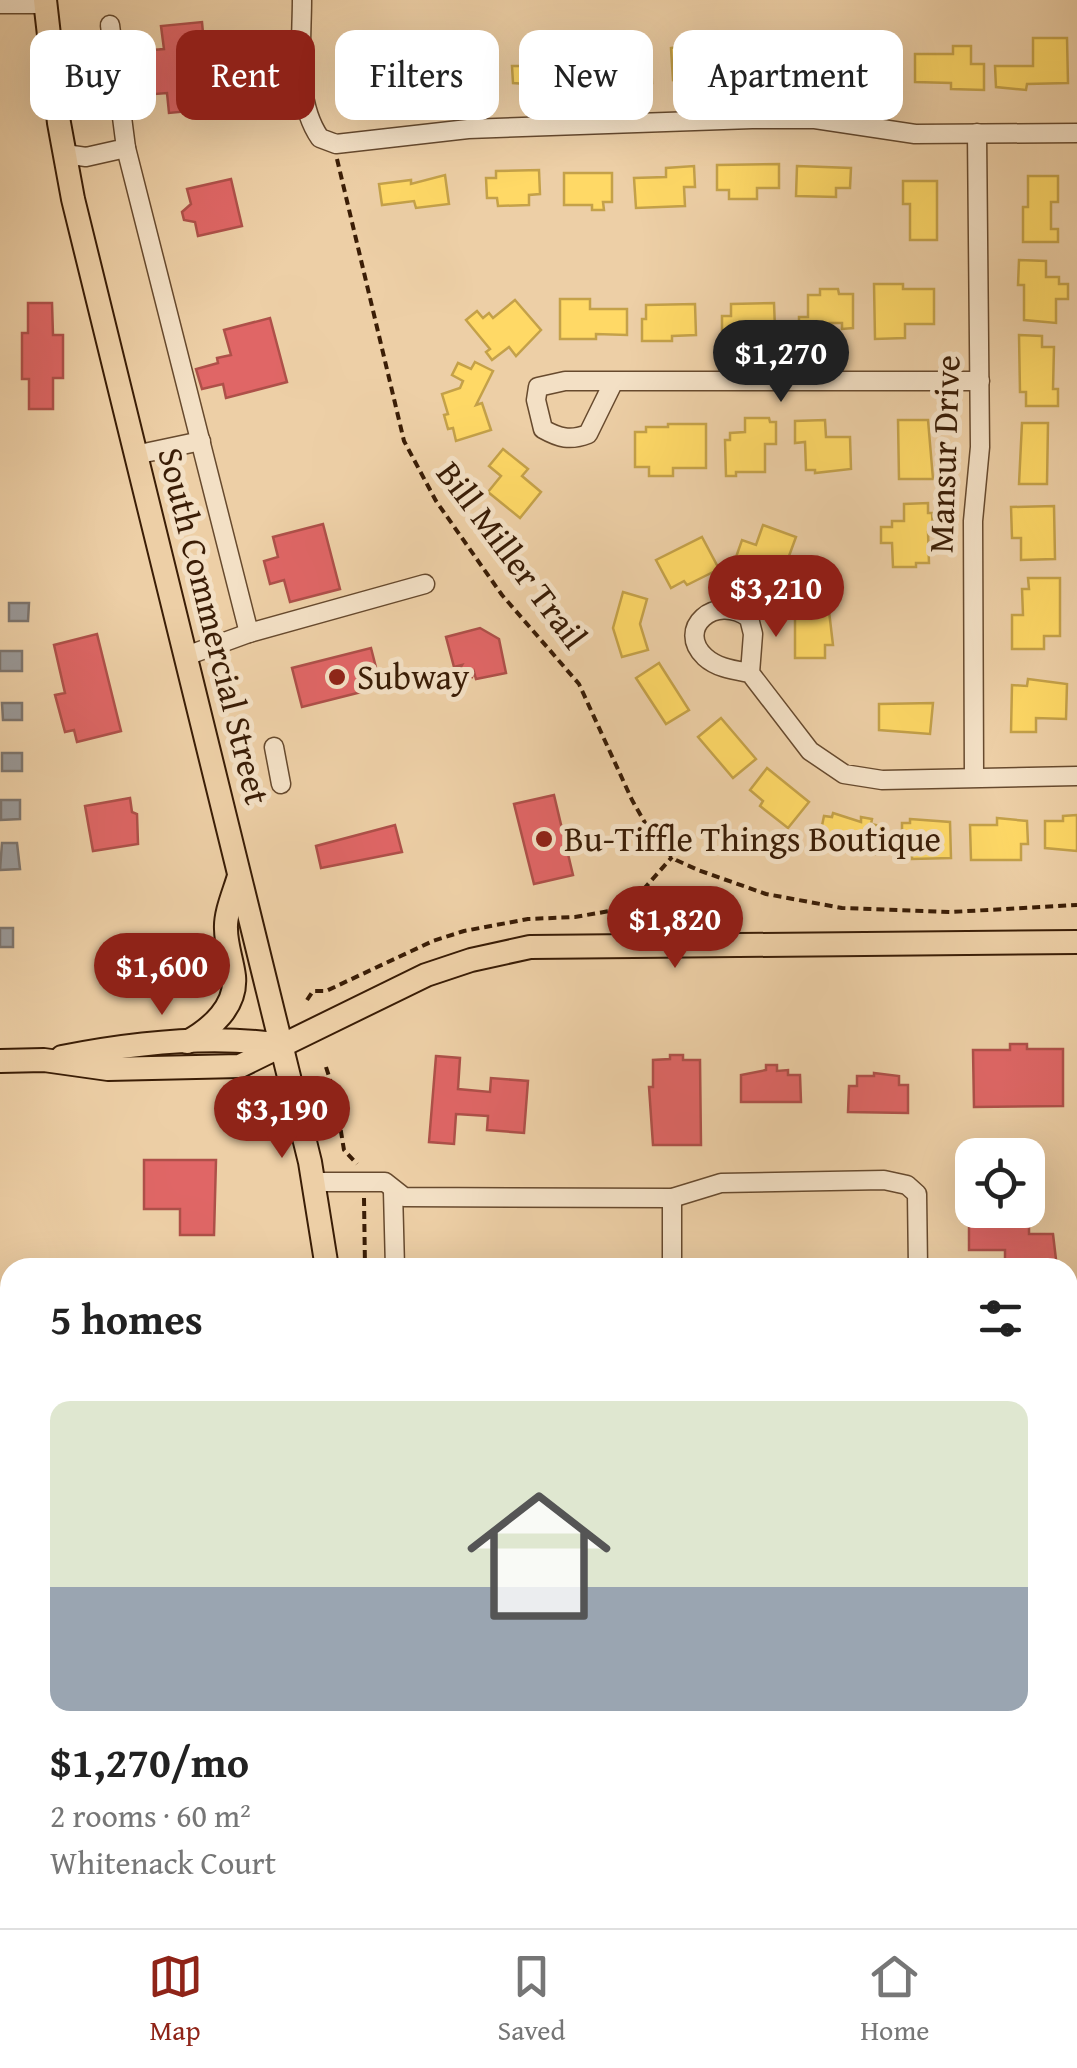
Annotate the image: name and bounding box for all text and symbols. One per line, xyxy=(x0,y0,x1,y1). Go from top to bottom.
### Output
chip: Buy xyxy=(30,30,156,120)
chip: Rent xyxy=(176,30,315,120)
chip: Filters xyxy=(335,30,499,120)
chip: New xyxy=(519,30,653,120)
chip: Apartment xyxy=(673,30,903,120)
pin: $1,270 xyxy=(700,320,862,405)
text: $1,270 xyxy=(735,329,827,376)
street label: Mansur Drive xyxy=(915,354,972,554)
street label: South Commercial Street xyxy=(145,442,283,810)
street label: Bill Miller Trail xyxy=(425,450,600,659)
pin: $3,210 xyxy=(695,555,857,640)
text: $3,210 xyxy=(730,564,822,611)
place label: Subway xyxy=(357,651,470,702)
marker: Subway xyxy=(326,666,348,688)
place label: Bu-Tiffle Things Boutique xyxy=(564,813,941,864)
marker: Bu-Tiffle Things Boutique xyxy=(533,828,555,850)
pin: $1,820 xyxy=(594,886,756,971)
text: $1,820 xyxy=(629,895,721,942)
pin: $1,600 xyxy=(81,933,243,1018)
text: $1,600 xyxy=(116,942,208,989)
pin: $3,190 xyxy=(201,1076,363,1161)
text: $3,190 xyxy=(236,1085,328,1132)
map controls xyxy=(955,1138,1045,1228)
button: locate xyxy=(955,1138,1045,1228)
text: 5 homes xyxy=(50,1288,203,1349)
icon: filters xyxy=(973,1291,1028,1346)
icon: home xyxy=(449,1466,629,1646)
text: $1,270/mo xyxy=(50,1731,249,1792)
text: 2 rooms · 60 m² xyxy=(50,1792,251,1839)
text: Whitenack Court xyxy=(50,1839,276,1886)
tab: Map xyxy=(148,1949,203,2050)
tab: Saved xyxy=(498,1949,565,2050)
tab: Home xyxy=(861,1949,929,2050)

